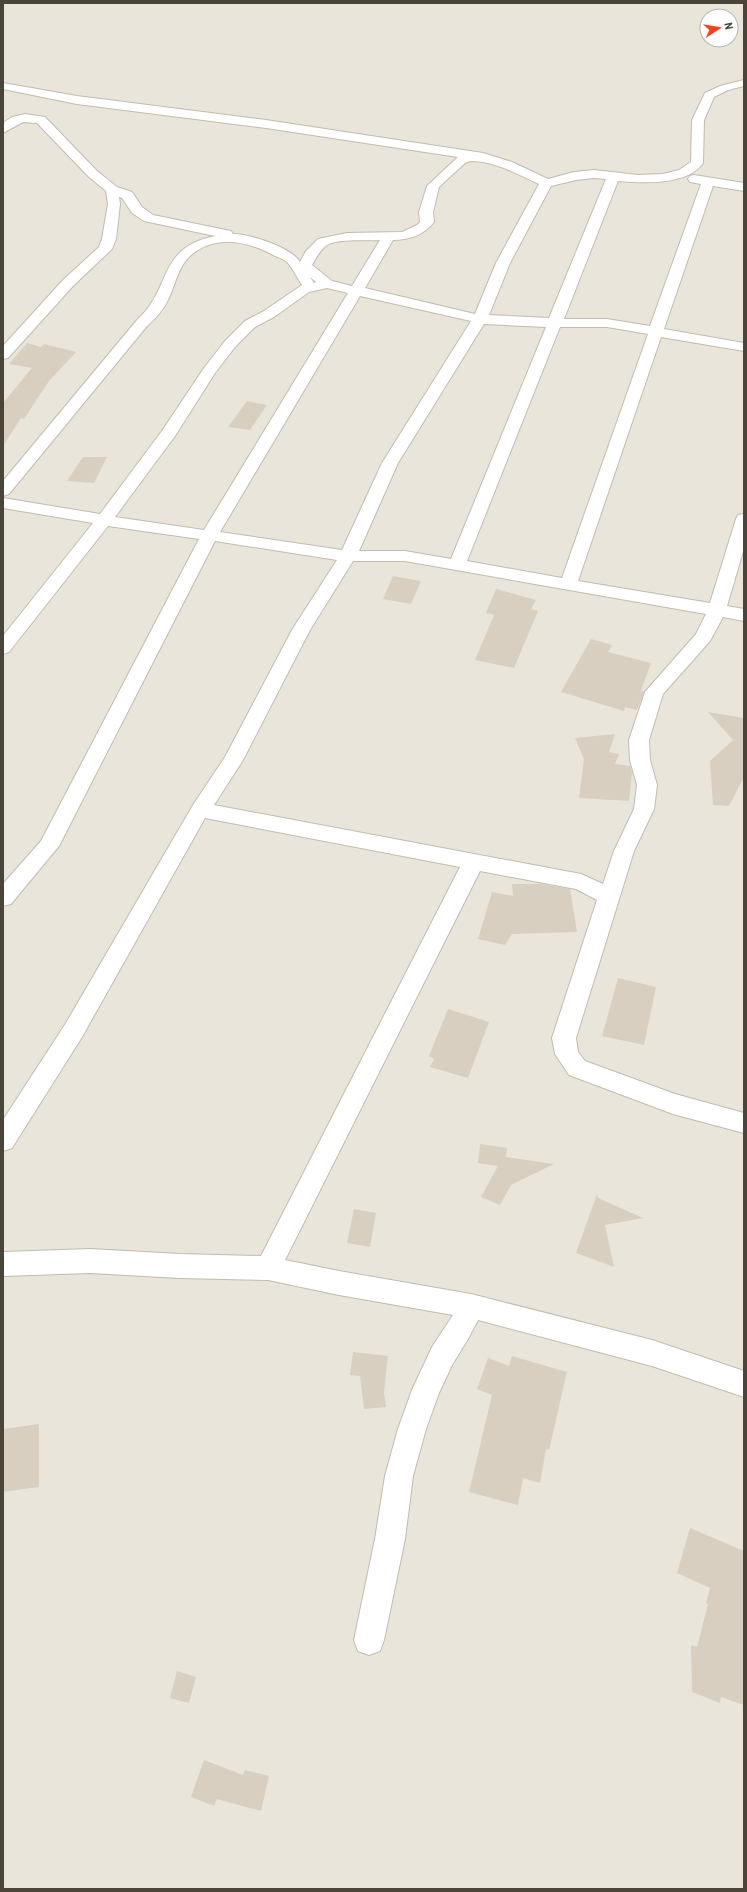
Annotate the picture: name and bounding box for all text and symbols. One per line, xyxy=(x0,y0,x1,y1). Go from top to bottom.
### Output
north arrow xyxy=(699,8,739,48)
text: N xyxy=(721,21,735,31)

